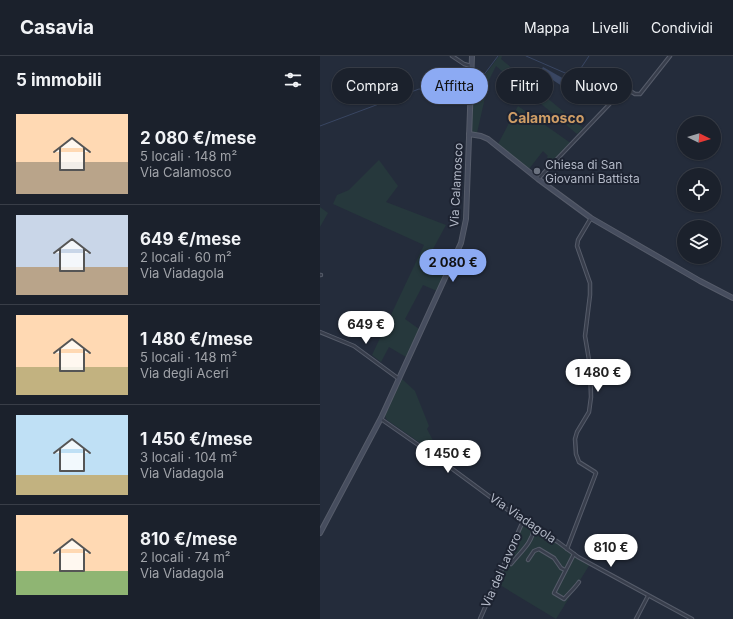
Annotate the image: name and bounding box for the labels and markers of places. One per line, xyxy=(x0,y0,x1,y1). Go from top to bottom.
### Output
place label: Chiesa di San Giovanni Battista xyxy=(545,157,640,186)
marker: Chiesa di San Giovanni Battista xyxy=(532,166,542,176)
pin: 2 080 € xyxy=(416,249,490,283)
pin: 649 € xyxy=(338,311,394,345)
pin: 1 480 € xyxy=(561,359,635,393)
pin: 1 450 € xyxy=(411,440,485,474)
pin: 810 € xyxy=(583,534,639,568)

